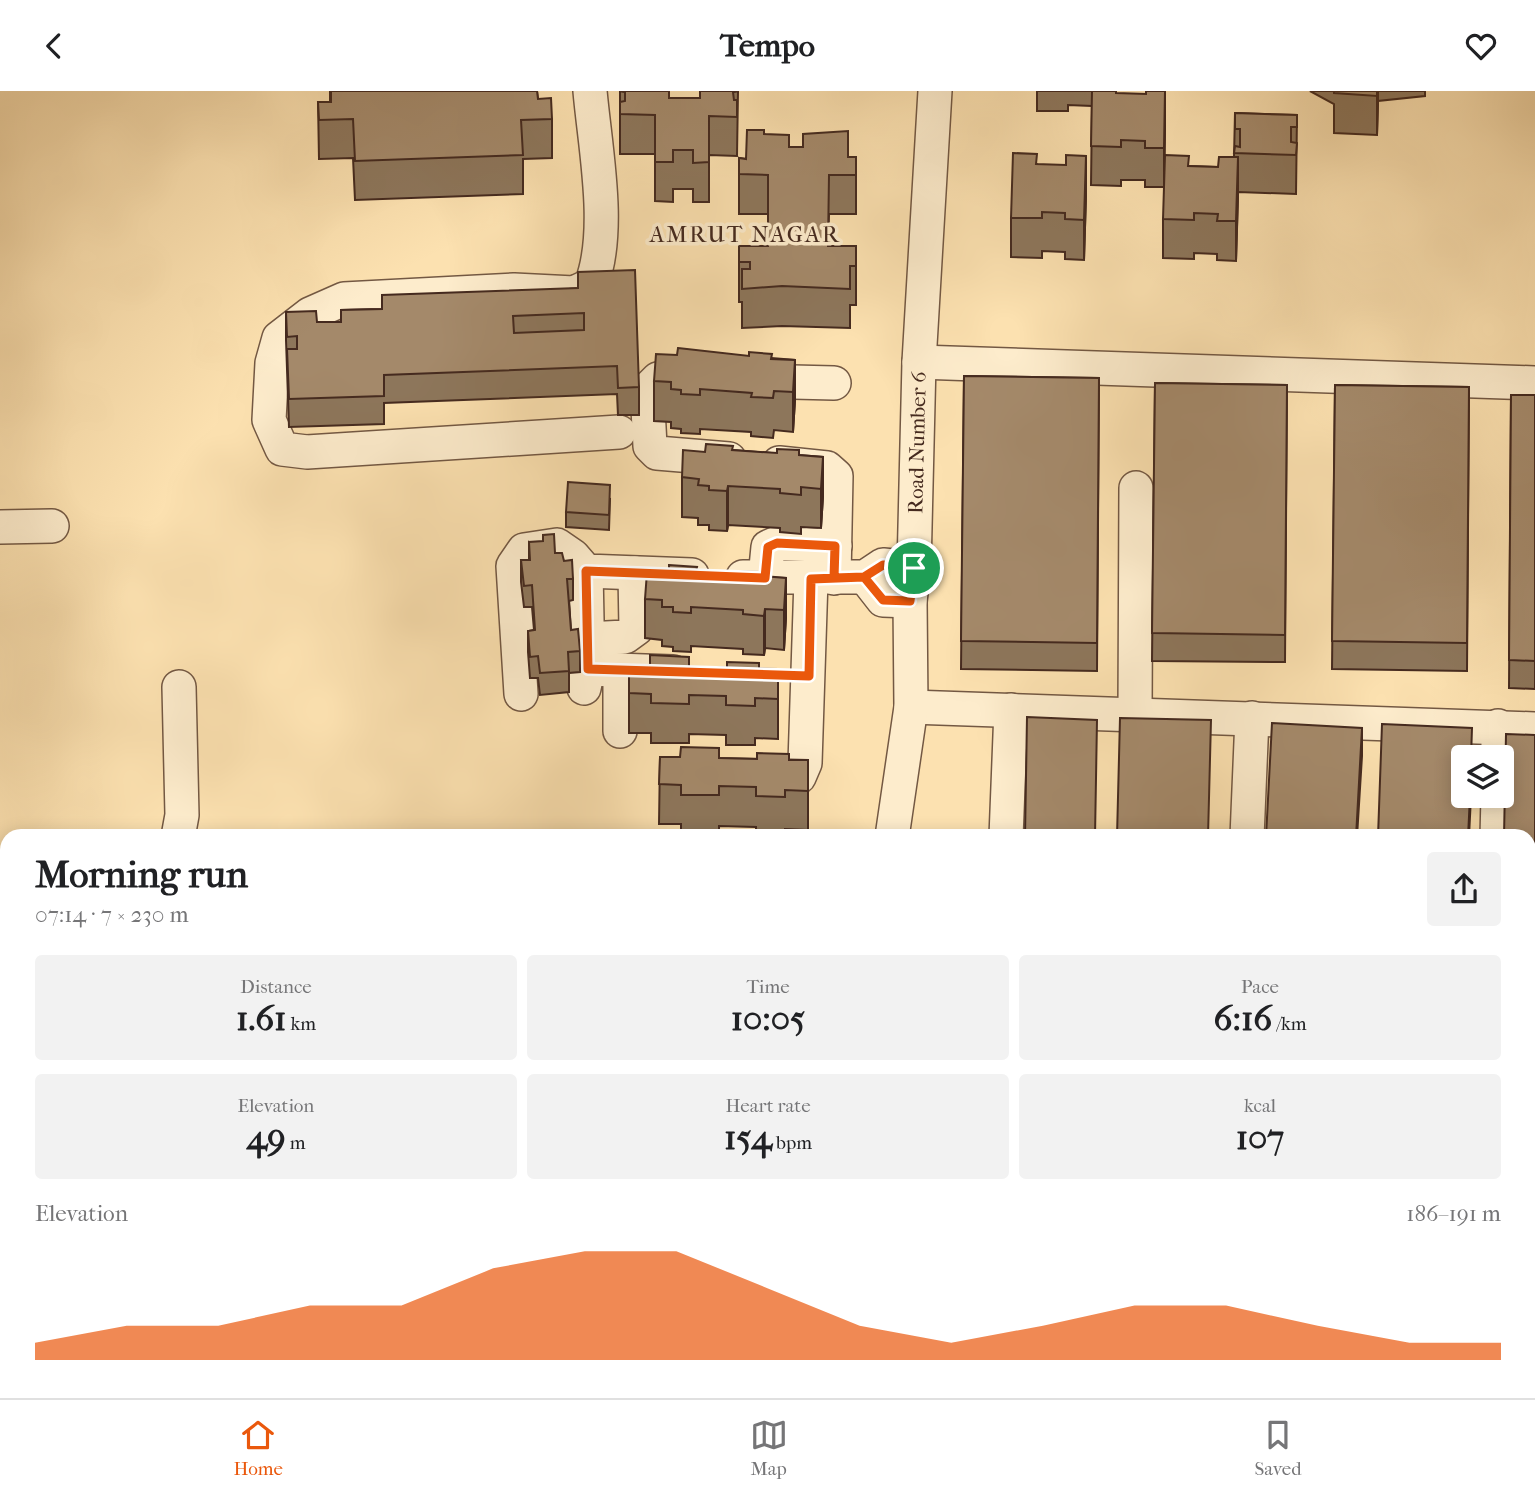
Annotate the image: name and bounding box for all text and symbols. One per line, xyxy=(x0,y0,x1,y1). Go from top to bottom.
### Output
icon: back xyxy=(35,27,73,65)
text: Tempo xyxy=(720,27,815,64)
icon: heart xyxy=(1462,27,1500,65)
district label: AMRUT NAGAR xyxy=(648,221,841,248)
street label: Road Number 6 xyxy=(903,371,931,514)
pin xyxy=(884,538,944,598)
icon: arrive xyxy=(895,549,933,587)
map controls xyxy=(1451,745,1514,808)
button: layers xyxy=(1451,745,1514,808)
text: Morning run xyxy=(35,852,248,897)
button: share xyxy=(1427,852,1501,926)
text: 07:14 · 7 × 230 m xyxy=(35,901,189,928)
text: Distance xyxy=(240,976,312,998)
text: Time xyxy=(746,976,790,998)
text: Pace xyxy=(1241,976,1279,998)
text: 1.61 xyxy=(236,998,286,1039)
text: 10:05 xyxy=(731,998,805,1039)
text: 6:16 xyxy=(1213,998,1272,1039)
text: km xyxy=(286,1013,316,1035)
text: /km xyxy=(1272,1013,1307,1035)
text: Elevation xyxy=(238,1095,314,1117)
text: Heart rate xyxy=(725,1095,811,1117)
text: kcal xyxy=(1244,1095,1276,1117)
text: 49 xyxy=(247,1117,286,1158)
text: 154 xyxy=(724,1117,772,1158)
text: 107 xyxy=(1236,1117,1284,1158)
text: m xyxy=(286,1132,305,1154)
text: bpm xyxy=(772,1132,812,1154)
text: Elevation xyxy=(35,1200,128,1227)
text: 186–191 m xyxy=(1406,1200,1501,1227)
tab: Home xyxy=(233,1416,283,1480)
tab: Map xyxy=(750,1416,788,1480)
tab: Saved xyxy=(1254,1416,1302,1480)

